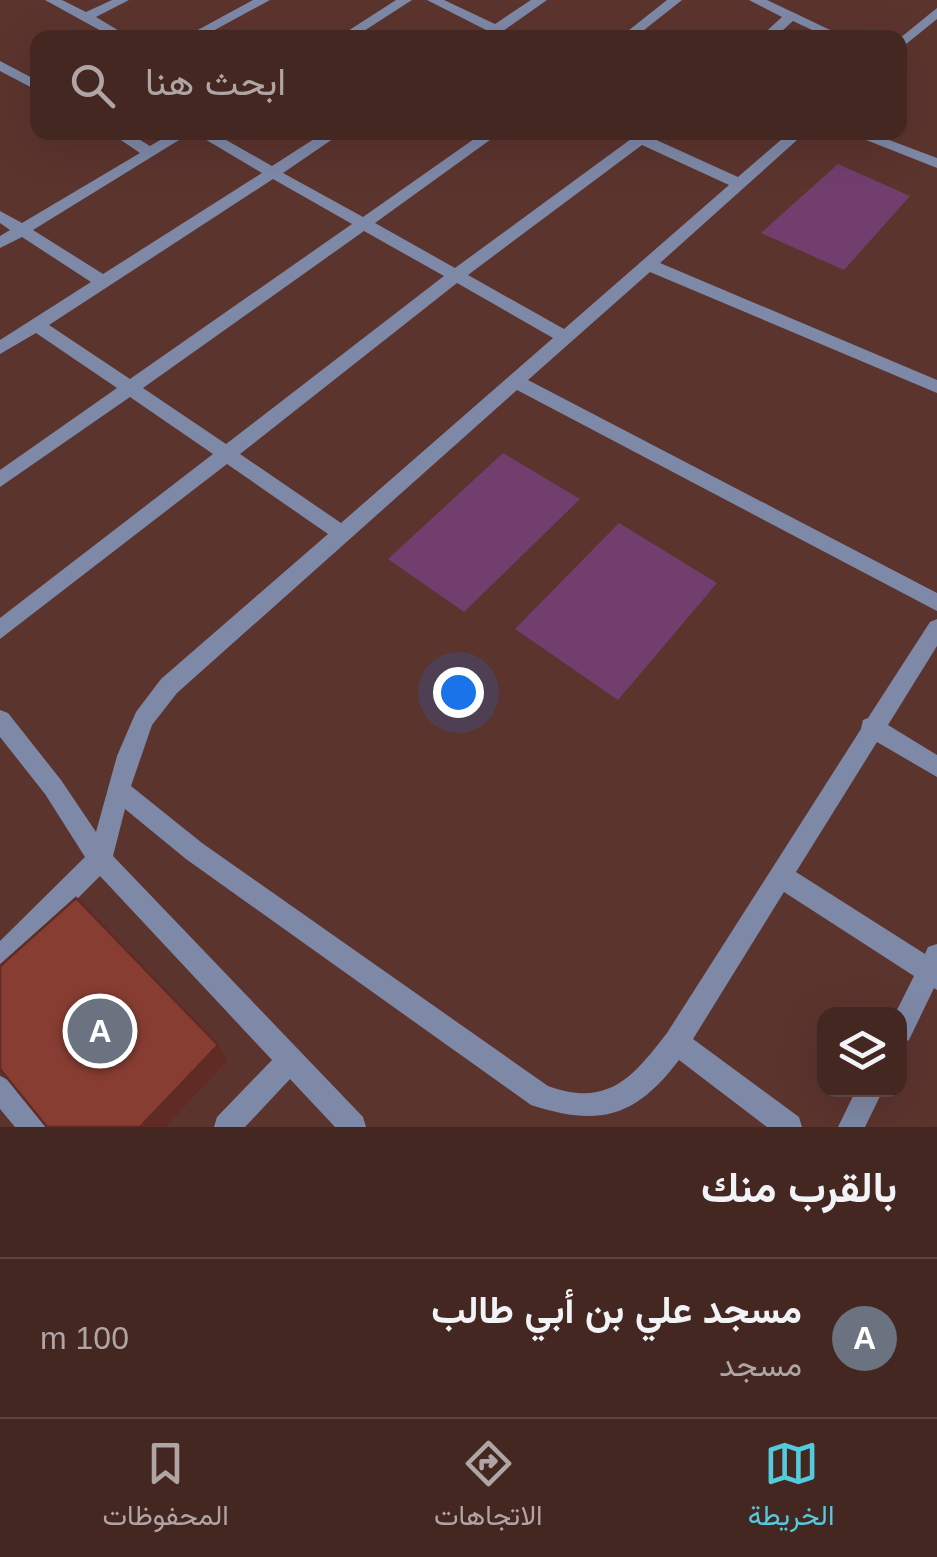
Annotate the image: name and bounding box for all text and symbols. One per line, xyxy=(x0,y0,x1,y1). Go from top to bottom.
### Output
search box xyxy=(30,30,907,140)
icon: search xyxy=(65,58,120,113)
text: ابحث هنا xyxy=(145,61,286,103)
your location xyxy=(433,667,484,718)
pin: A xyxy=(68,994,132,1068)
map controls xyxy=(817,1007,907,1097)
button: layers xyxy=(817,1007,907,1097)
text: بالقرب منك xyxy=(701,1164,897,1211)
text: مسجد علي بن أبي طالب xyxy=(431,1289,802,1331)
text: 100 m xyxy=(40,1320,129,1356)
text: A xyxy=(853,1320,876,1356)
text: مسجد xyxy=(719,1347,802,1383)
tab: المحفوظات xyxy=(103,1436,229,1540)
tab: الاتجاهات xyxy=(434,1436,543,1540)
tab: الخريطة xyxy=(748,1436,834,1540)

